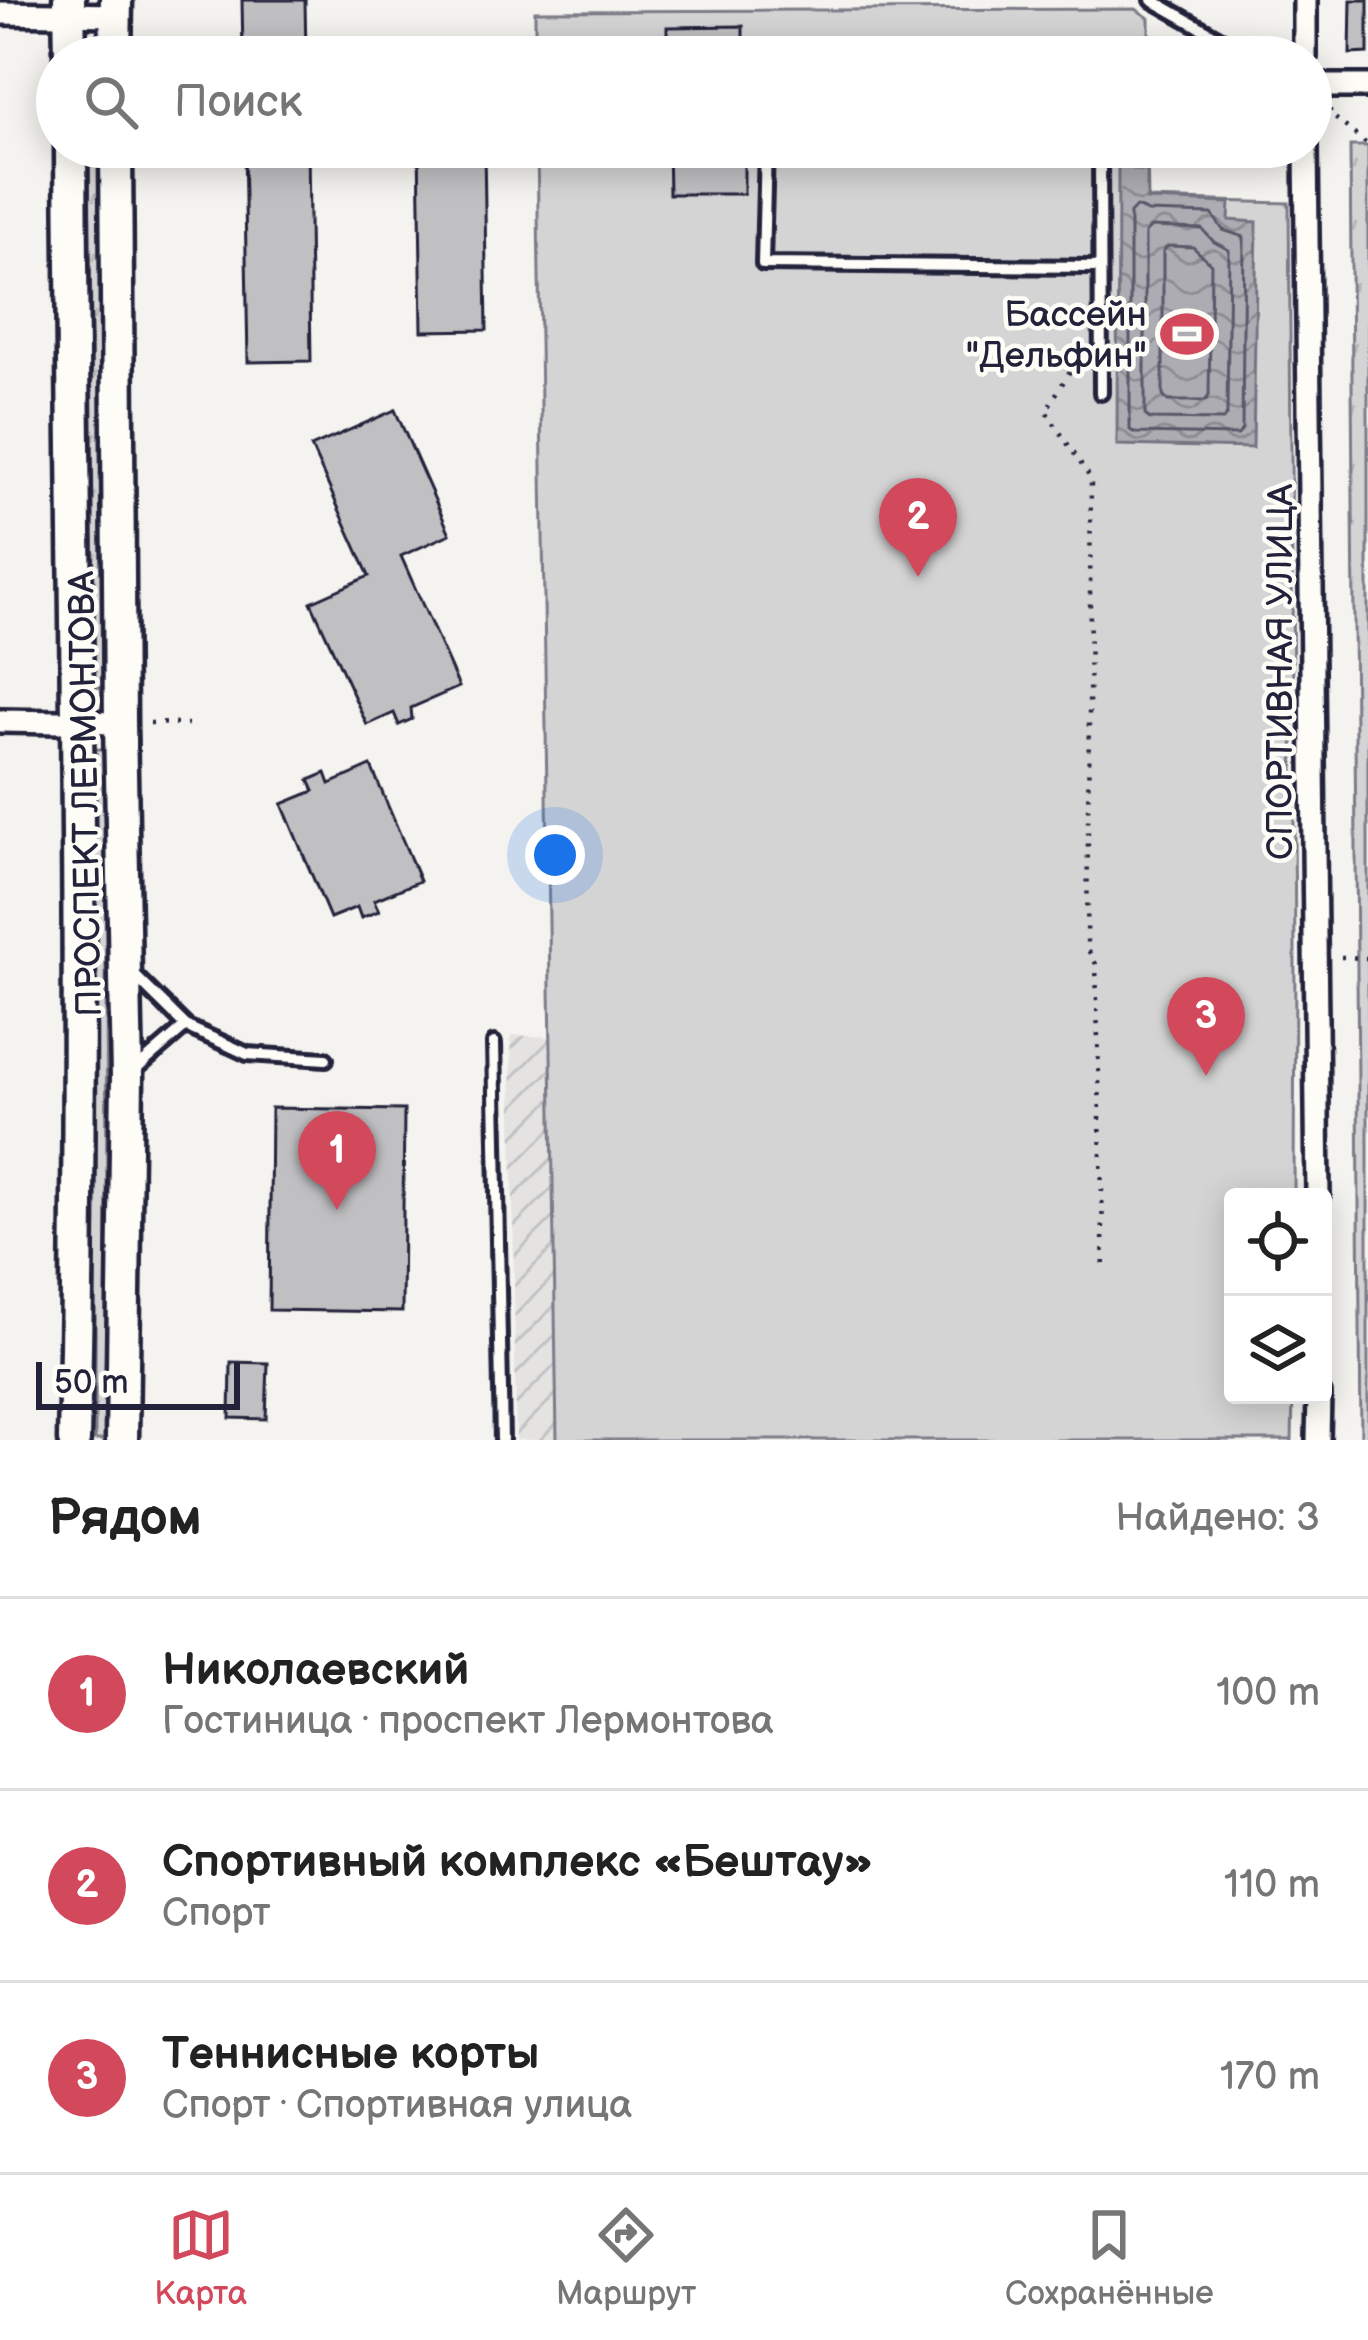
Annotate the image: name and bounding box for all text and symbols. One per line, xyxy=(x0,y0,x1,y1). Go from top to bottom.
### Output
search box xyxy=(36,36,1332,168)
icon: search xyxy=(78,69,144,135)
text: Поиск xyxy=(174,75,302,130)
place label: Бассейн "Дельфин" xyxy=(966,294,1147,378)
sports icon: Бассейн "Дельфин" xyxy=(1158,305,1216,363)
pin: 2 xyxy=(879,478,957,577)
street label: СПОРТИВНАЯ УЛИЦА xyxy=(1260,484,1303,860)
street label: ПРОСПЕКТ ЛЕРМОНТОВА xyxy=(61,571,112,1017)
your location xyxy=(525,825,585,885)
pin: 3 xyxy=(1167,977,1245,1076)
pin: 1 xyxy=(298,1111,376,1210)
map controls xyxy=(1224,1188,1332,1404)
button: locate xyxy=(1224,1188,1332,1296)
button: layers xyxy=(1224,1296,1332,1404)
scale bar xyxy=(36,1356,240,1409)
text: 50 m xyxy=(54,1363,129,1403)
text: Рядом xyxy=(48,1488,202,1549)
text: Найдено: 3 xyxy=(1115,1495,1320,1542)
text: Николаевский xyxy=(162,1643,469,1698)
text: 1 xyxy=(79,1670,95,1717)
text: 100 m xyxy=(1216,1670,1320,1717)
text: Гостиница · проспект Лермонтова xyxy=(162,1698,774,1745)
text: Спортивный комплекс «Бештау» xyxy=(162,1835,873,1890)
text: 2 xyxy=(75,1862,99,1909)
text: 110 m xyxy=(1224,1862,1320,1909)
text: Спорт xyxy=(162,1890,271,1937)
text: Теннисные корты xyxy=(162,2027,539,2082)
text: 3 xyxy=(76,2054,98,2101)
text: 170 m xyxy=(1220,2054,1320,2101)
text: Спорт · Спортивная улица xyxy=(162,2082,632,2129)
tab: Карта xyxy=(154,2202,247,2314)
tab: Маршрут xyxy=(556,2202,696,2314)
tab: Сохранённые xyxy=(1005,2202,1214,2314)

